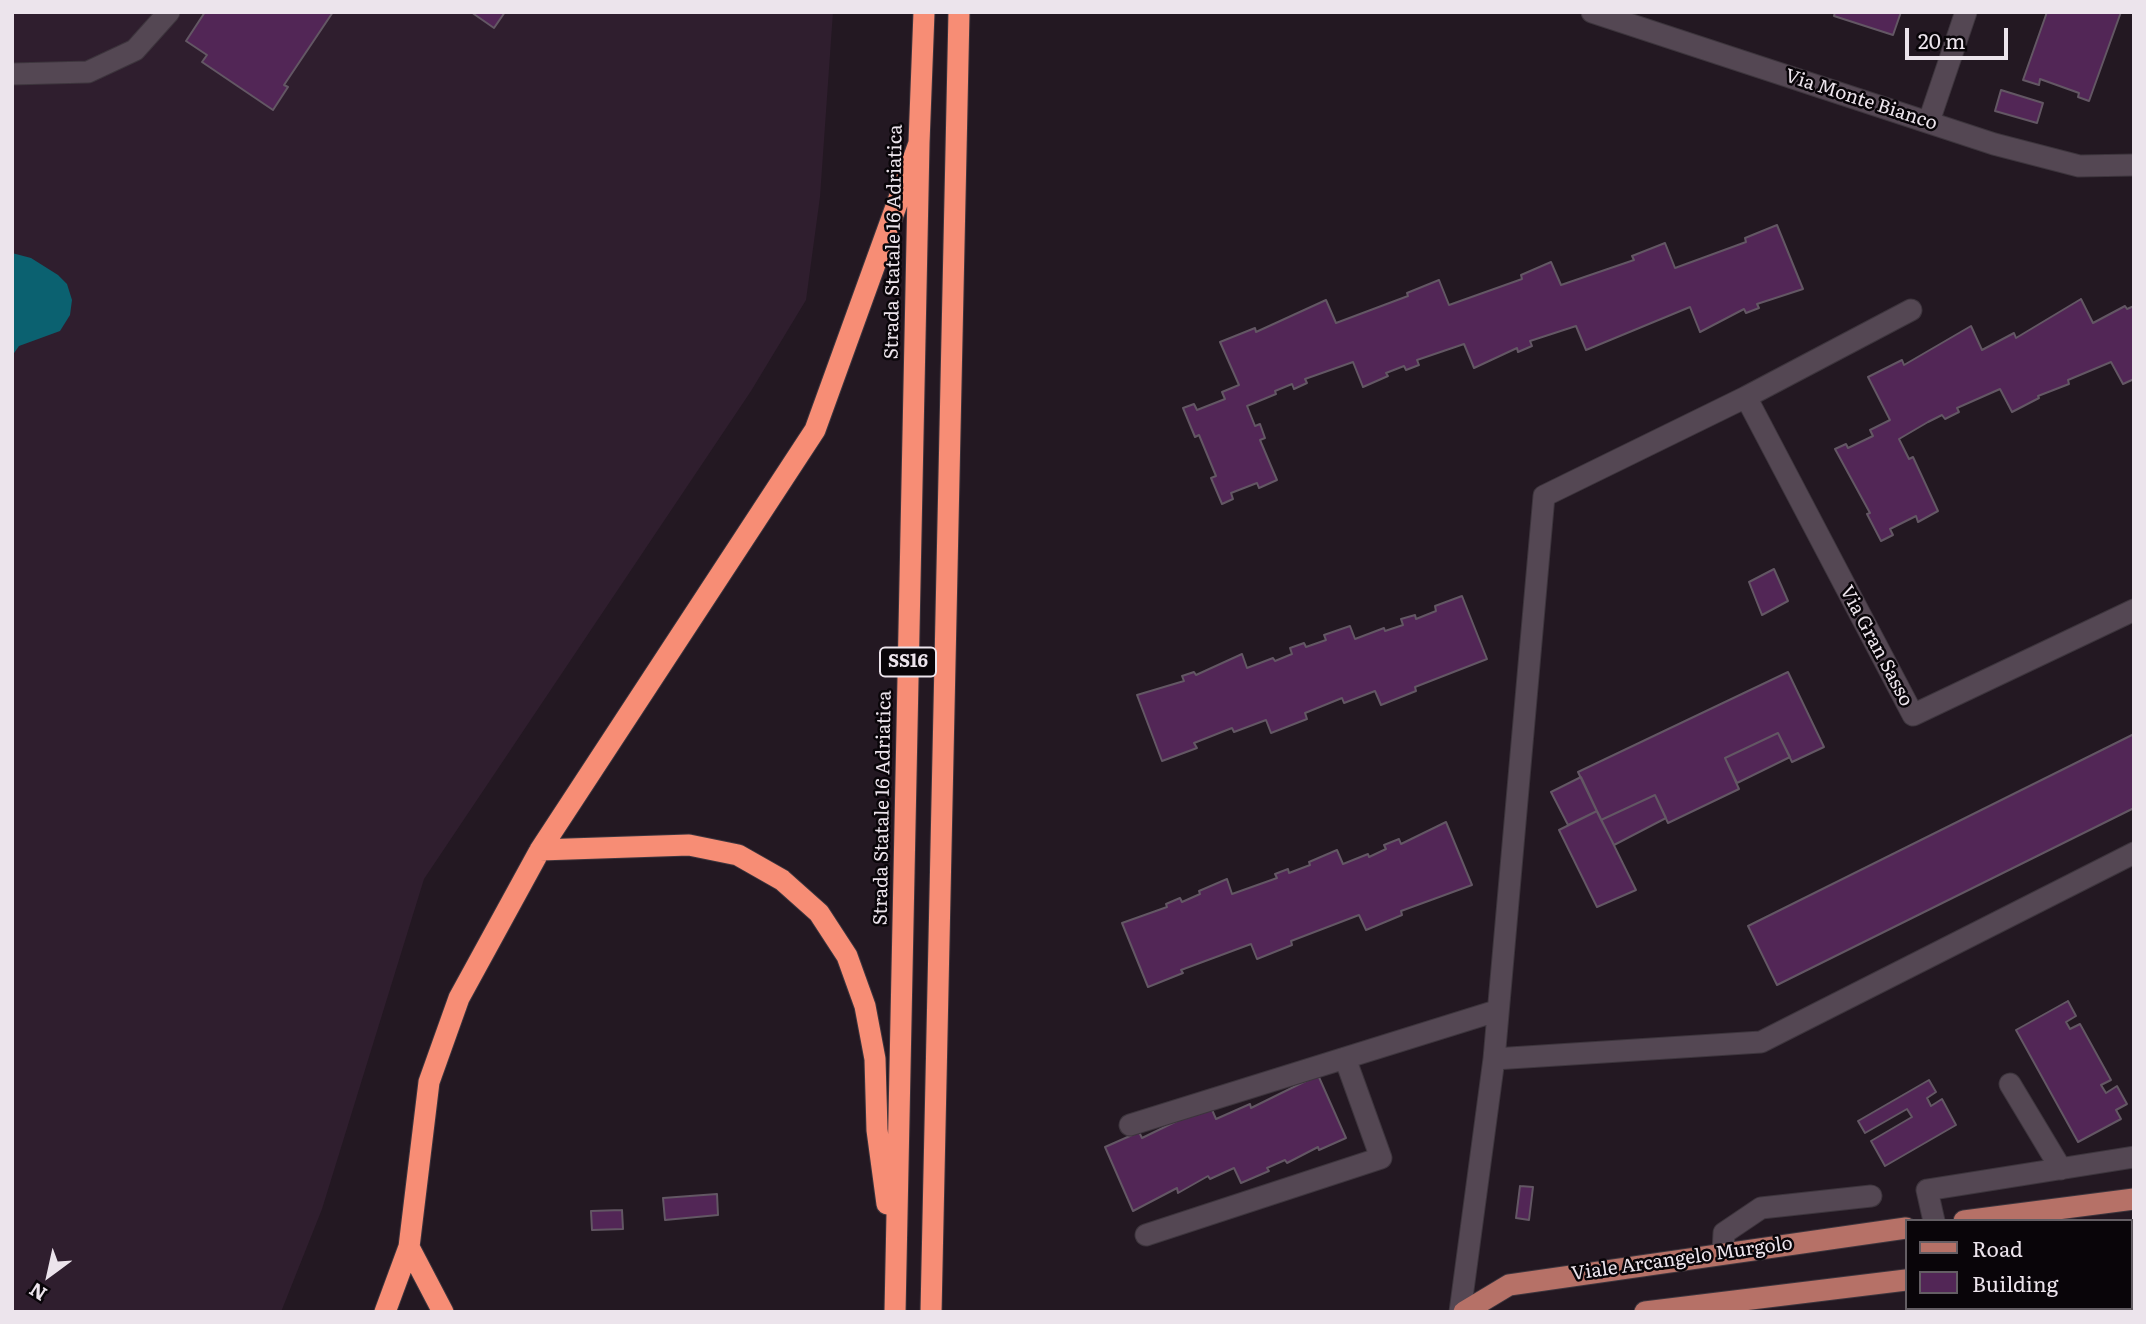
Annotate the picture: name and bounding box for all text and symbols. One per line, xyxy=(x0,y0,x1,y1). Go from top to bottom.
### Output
scale bar xyxy=(1908,14,2011,58)
text: 20 m xyxy=(1918,24,1965,55)
street label: Via Monte Bianco xyxy=(1782,65,1940,135)
street label: Strada Statale 16 Adriatica xyxy=(881,124,907,360)
street label: Via Gran Sasso xyxy=(1835,582,1917,710)
road number: SS16 xyxy=(880,648,936,676)
street label: Strada Statale 16 Adriatica xyxy=(870,690,896,926)
legend xyxy=(1904,1219,2132,1310)
street label: Viale Arcangelo Murgolo xyxy=(1570,1232,1794,1286)
text: Road xyxy=(1972,1232,2023,1263)
north arrow xyxy=(14,1240,84,1310)
text: Building xyxy=(1972,1267,2058,1298)
text: N xyxy=(23,1277,52,1309)

